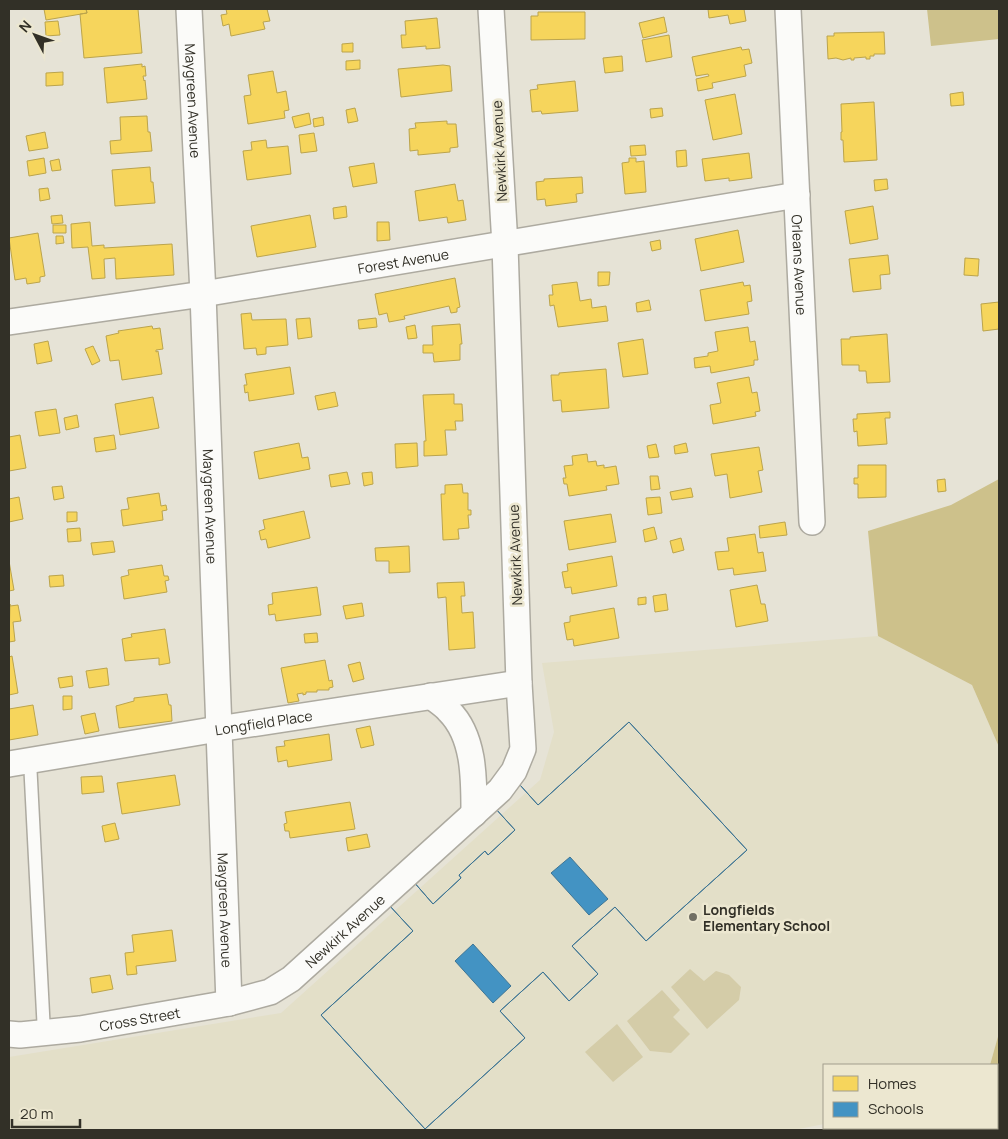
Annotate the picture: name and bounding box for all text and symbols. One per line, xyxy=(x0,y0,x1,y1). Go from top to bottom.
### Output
north arrow xyxy=(10,10,60,60)
text: N xyxy=(14,16,35,36)
street label: Maygreen Avenue xyxy=(181,43,206,159)
street label: Newkirk Avenue xyxy=(487,100,511,202)
street label: Orleans Avenue xyxy=(788,214,812,316)
street label: Forest Avenue xyxy=(356,244,450,278)
street label: Maygreen Avenue xyxy=(199,449,222,564)
street label: Newkirk Avenue xyxy=(504,504,526,606)
street label: Longfield Place xyxy=(214,705,314,739)
street label: Maygreen Avenue xyxy=(214,853,237,968)
street label: Newkirk Avenue xyxy=(301,890,389,972)
place label: Longfields Elementary School xyxy=(703,900,830,935)
marker: Longfields Elementary School xyxy=(687,911,699,923)
street label: Cross Street xyxy=(98,1002,182,1035)
legend xyxy=(823,1064,998,1129)
text: Homes xyxy=(868,1073,917,1094)
scale bar xyxy=(12,1096,80,1128)
text: Schools xyxy=(868,1098,924,1119)
text: 20 m xyxy=(20,1103,53,1124)

